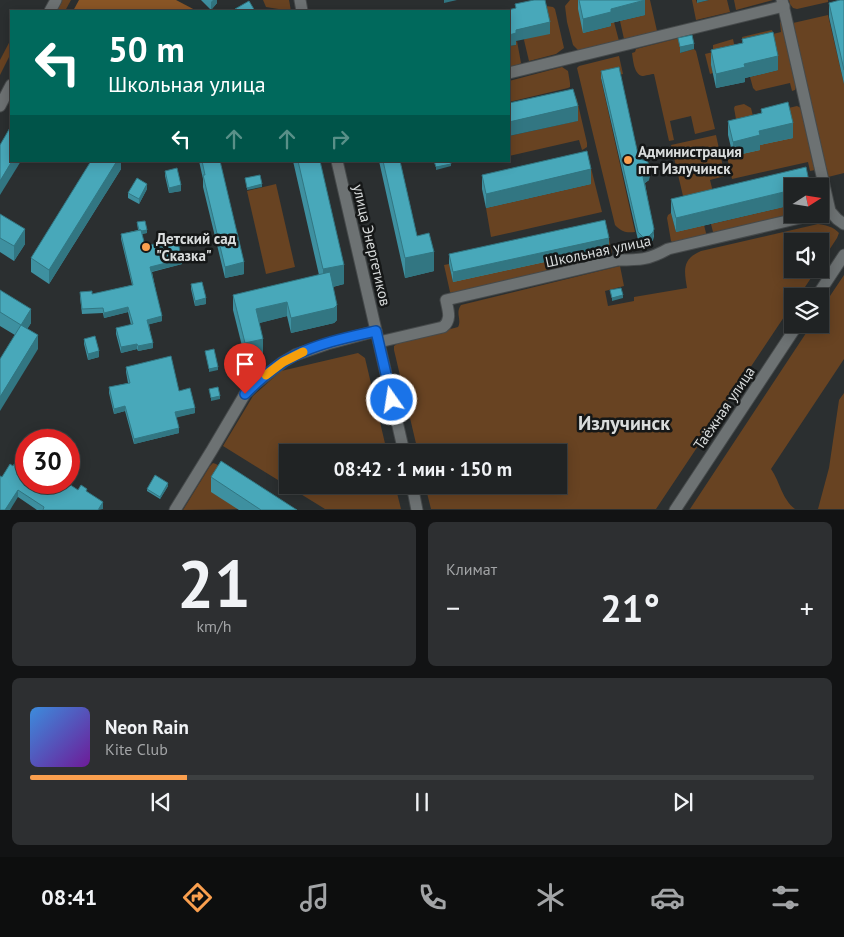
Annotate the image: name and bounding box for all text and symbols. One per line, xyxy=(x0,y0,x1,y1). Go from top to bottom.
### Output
text: 50 m xyxy=(108,26,185,72)
icon: left xyxy=(25,30,90,95)
text: Школьная улица xyxy=(108,70,266,98)
icon: left xyxy=(167,125,195,153)
icon: ahead xyxy=(220,125,248,153)
icon: ahead xyxy=(273,125,301,153)
icon: right xyxy=(326,125,354,153)
place label: Администрация пгт Излучинск xyxy=(638,142,742,178)
marker: Администрация пгт Излучинск xyxy=(622,154,634,166)
north arrow xyxy=(784,178,829,222)
map controls xyxy=(784,178,829,333)
street label: улица Энергетиков xyxy=(349,182,395,308)
place label: Детский сад "Сказка" xyxy=(156,229,237,265)
street label: Школьная улица xyxy=(543,231,653,271)
button: sound xyxy=(784,233,829,278)
marker: Детский сад "Сказка" xyxy=(140,241,152,253)
button: layers xyxy=(784,288,829,333)
pin xyxy=(224,343,266,394)
icon: arrive xyxy=(231,350,259,378)
street label: Таёжная улица xyxy=(689,363,759,453)
position arrow xyxy=(365,373,417,425)
district label: Излучинск xyxy=(578,410,670,436)
speed limit sign: 30 xyxy=(15,429,80,494)
text: 08:42 · 1 мин · 150 m xyxy=(334,457,512,481)
text: 21 xyxy=(177,541,251,625)
text: Климат xyxy=(446,559,497,579)
text: 21° xyxy=(600,583,660,632)
text: − xyxy=(446,589,460,626)
text: + xyxy=(800,589,814,626)
text: km/h xyxy=(196,616,232,636)
text: Neon Rain xyxy=(105,715,189,739)
text: Kite Club xyxy=(105,739,168,759)
icon: previous xyxy=(147,788,175,816)
icon: pause xyxy=(408,788,436,816)
icon: next xyxy=(669,788,697,816)
icon: directions xyxy=(180,880,215,915)
icon: music xyxy=(297,880,332,915)
icon: phone xyxy=(415,880,450,915)
icon: climate xyxy=(533,880,568,915)
icon: car xyxy=(650,880,685,915)
icon: filters xyxy=(768,880,803,915)
text: 08:41 xyxy=(41,883,97,911)

